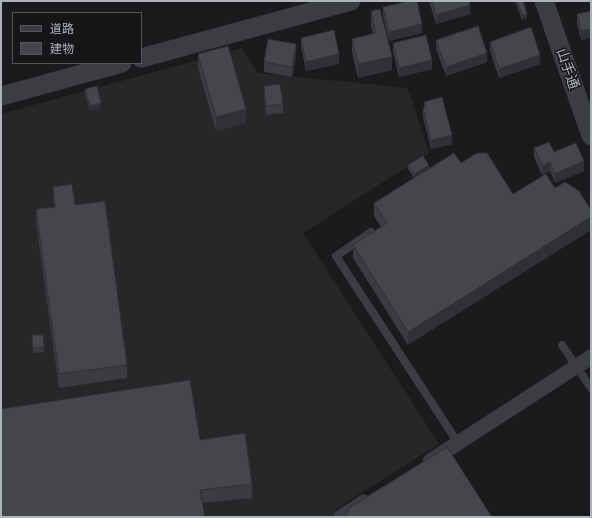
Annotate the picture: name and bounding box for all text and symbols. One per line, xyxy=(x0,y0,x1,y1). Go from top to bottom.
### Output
legend xyxy=(12,12,142,64)
text: 道路 xyxy=(50,21,74,37)
text: 建物 xyxy=(50,41,74,57)
street label: 山手通 xyxy=(552,46,582,92)

